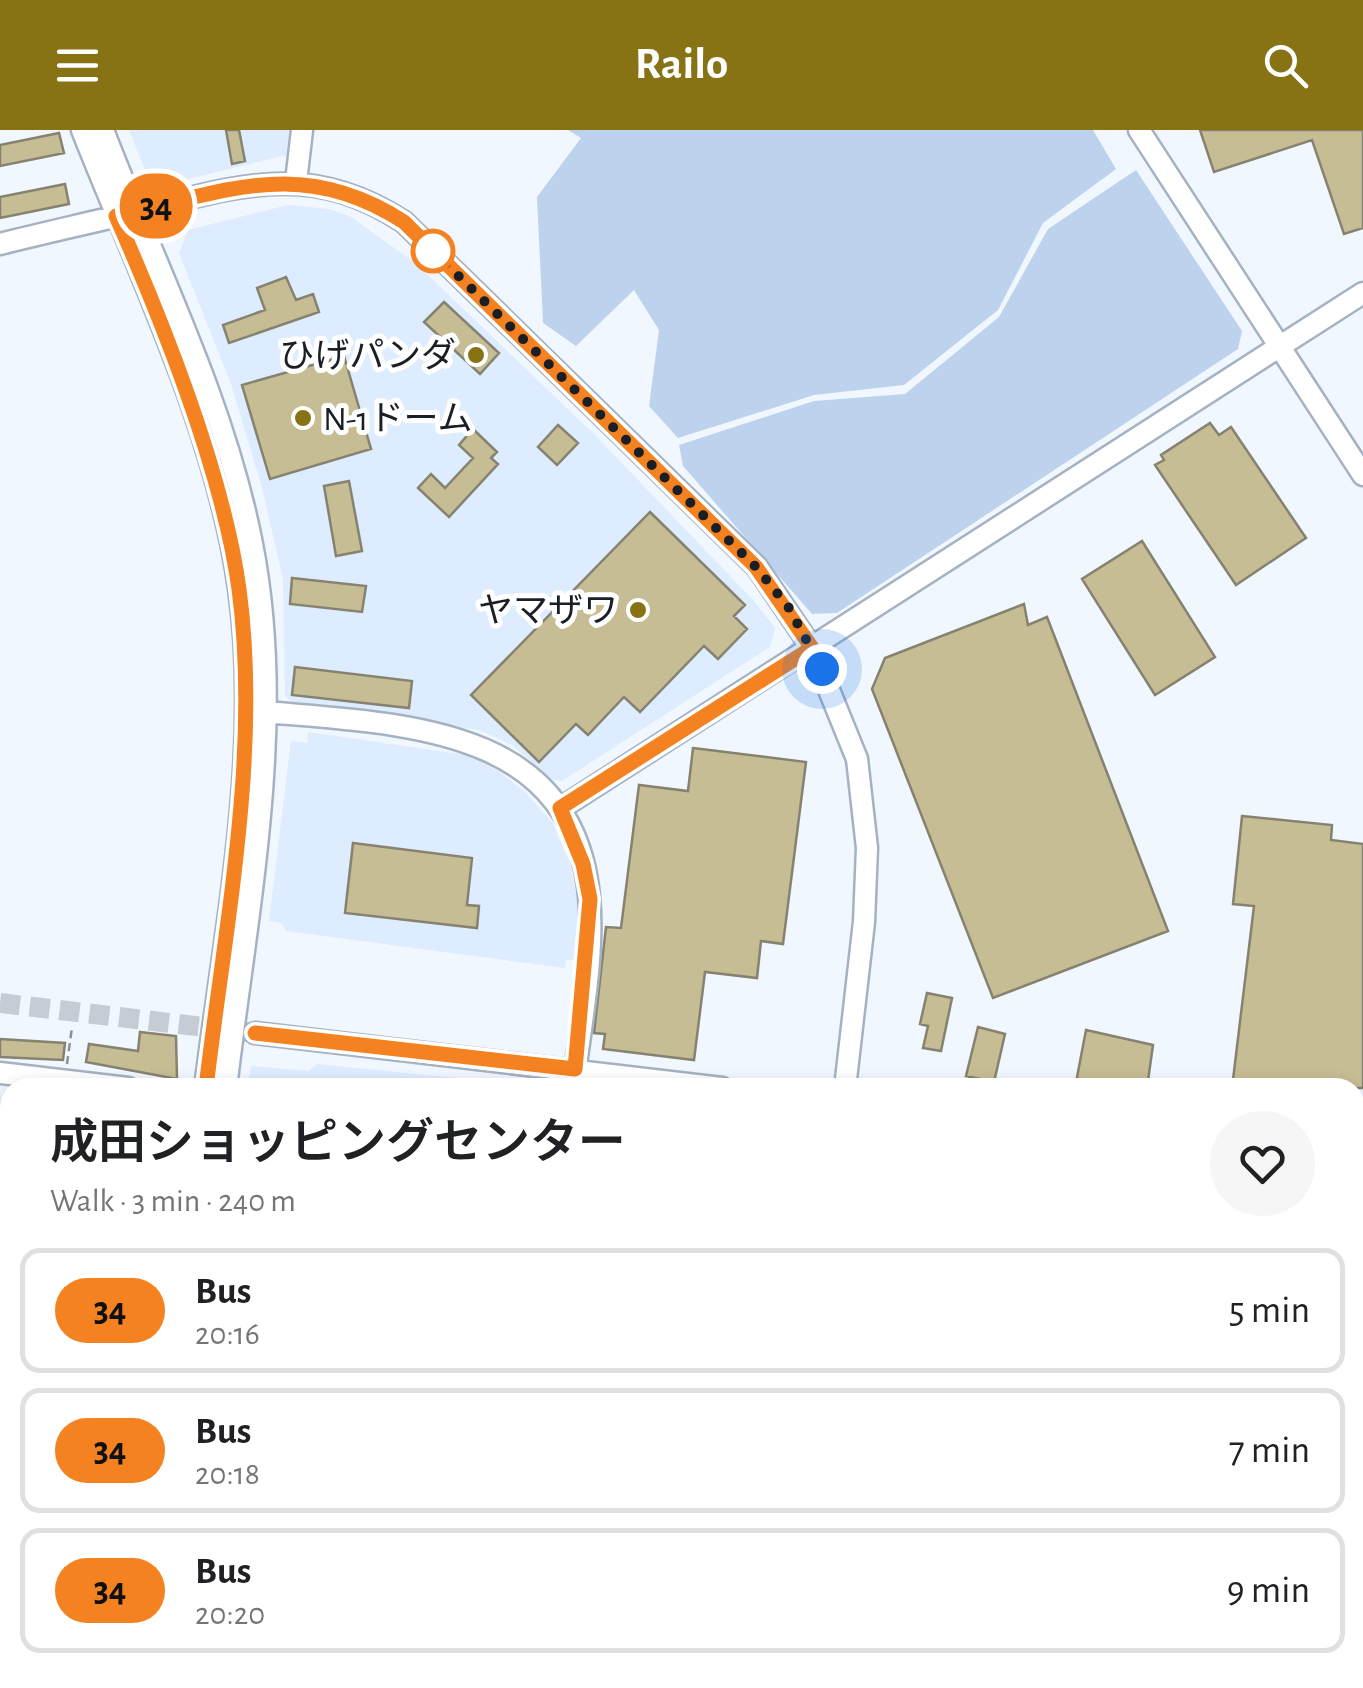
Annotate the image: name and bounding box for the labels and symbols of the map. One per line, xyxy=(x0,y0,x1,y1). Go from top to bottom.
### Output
line badge: 34 xyxy=(111,174,201,238)
unlabelled marker xyxy=(412,230,454,272)
place label: ひげパンダ xyxy=(279,337,456,374)
marker: ひげパンダ xyxy=(465,344,487,366)
place label: N-1ドーム xyxy=(323,402,473,437)
marker: N-1ドーム xyxy=(292,407,314,429)
place label: ヤマザワ xyxy=(478,594,618,629)
marker: ヤマザワ xyxy=(627,599,649,621)
your location xyxy=(797,644,847,694)

